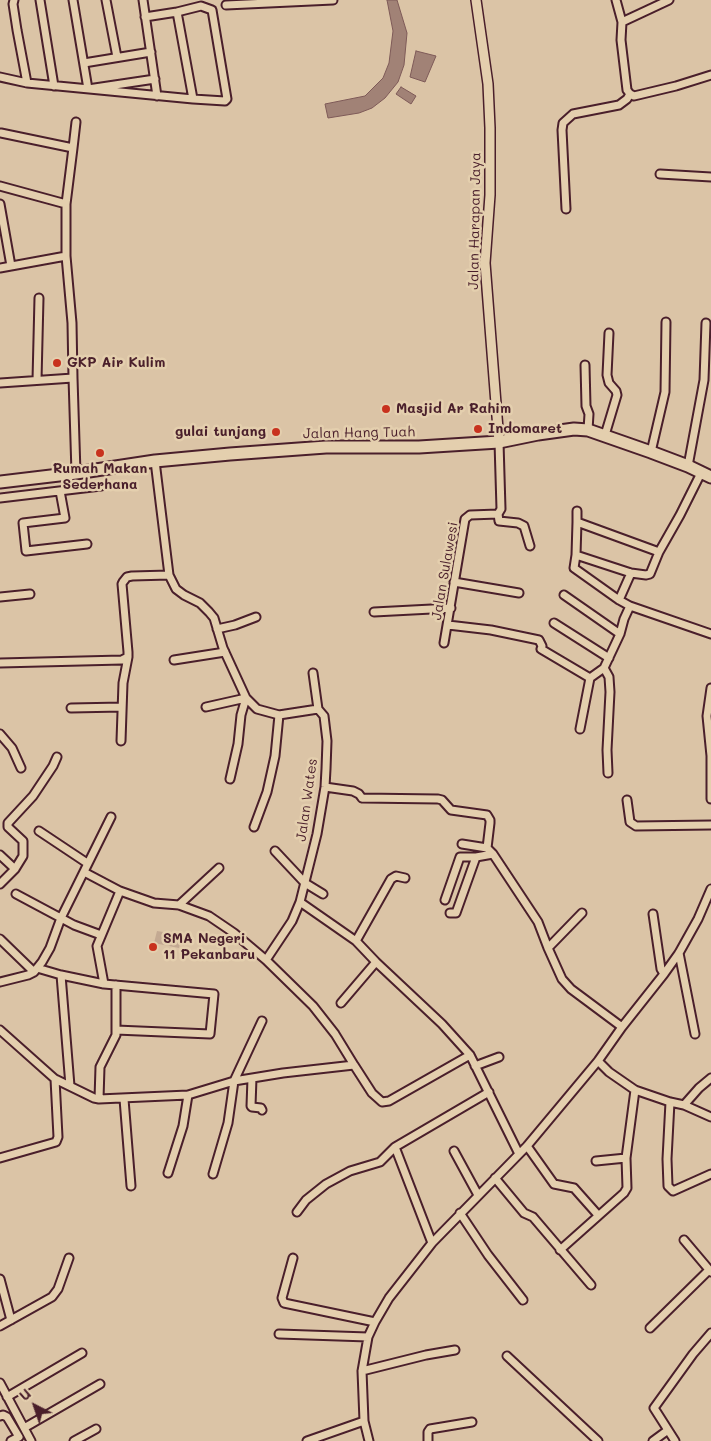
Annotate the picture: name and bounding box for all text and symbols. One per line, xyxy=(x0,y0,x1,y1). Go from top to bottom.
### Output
street label: Jalan Harapan Jaya xyxy=(465,152,485,290)
place label: GKP Air Kulim xyxy=(67,355,165,371)
marker: GKP Air Kulim xyxy=(51,357,63,369)
place label: Masjid Ar Rahim xyxy=(396,401,511,417)
marker: Masjid Ar Rahim xyxy=(380,403,392,415)
place label: Indomaret xyxy=(488,421,562,437)
marker: Indomaret xyxy=(472,423,484,435)
place label: gulai tunjang xyxy=(175,424,266,440)
street label: Jalan Hang Tuah xyxy=(303,424,415,442)
marker: gulai tunjang xyxy=(270,426,282,438)
marker: Rumah Makan Sederhana xyxy=(94,447,106,459)
place label: Rumah Makan Sederhana xyxy=(53,461,147,494)
street label: Jalan Sulawesi xyxy=(428,521,462,621)
street label: Jalan Wates xyxy=(293,757,321,843)
place label: SMA Negeri 11 Pekanbaru xyxy=(163,931,255,964)
marker: SMA Negeri 11 Pekanbaru xyxy=(147,941,159,953)
north arrow xyxy=(10,1381,60,1431)
text: U xyxy=(15,1384,35,1405)

